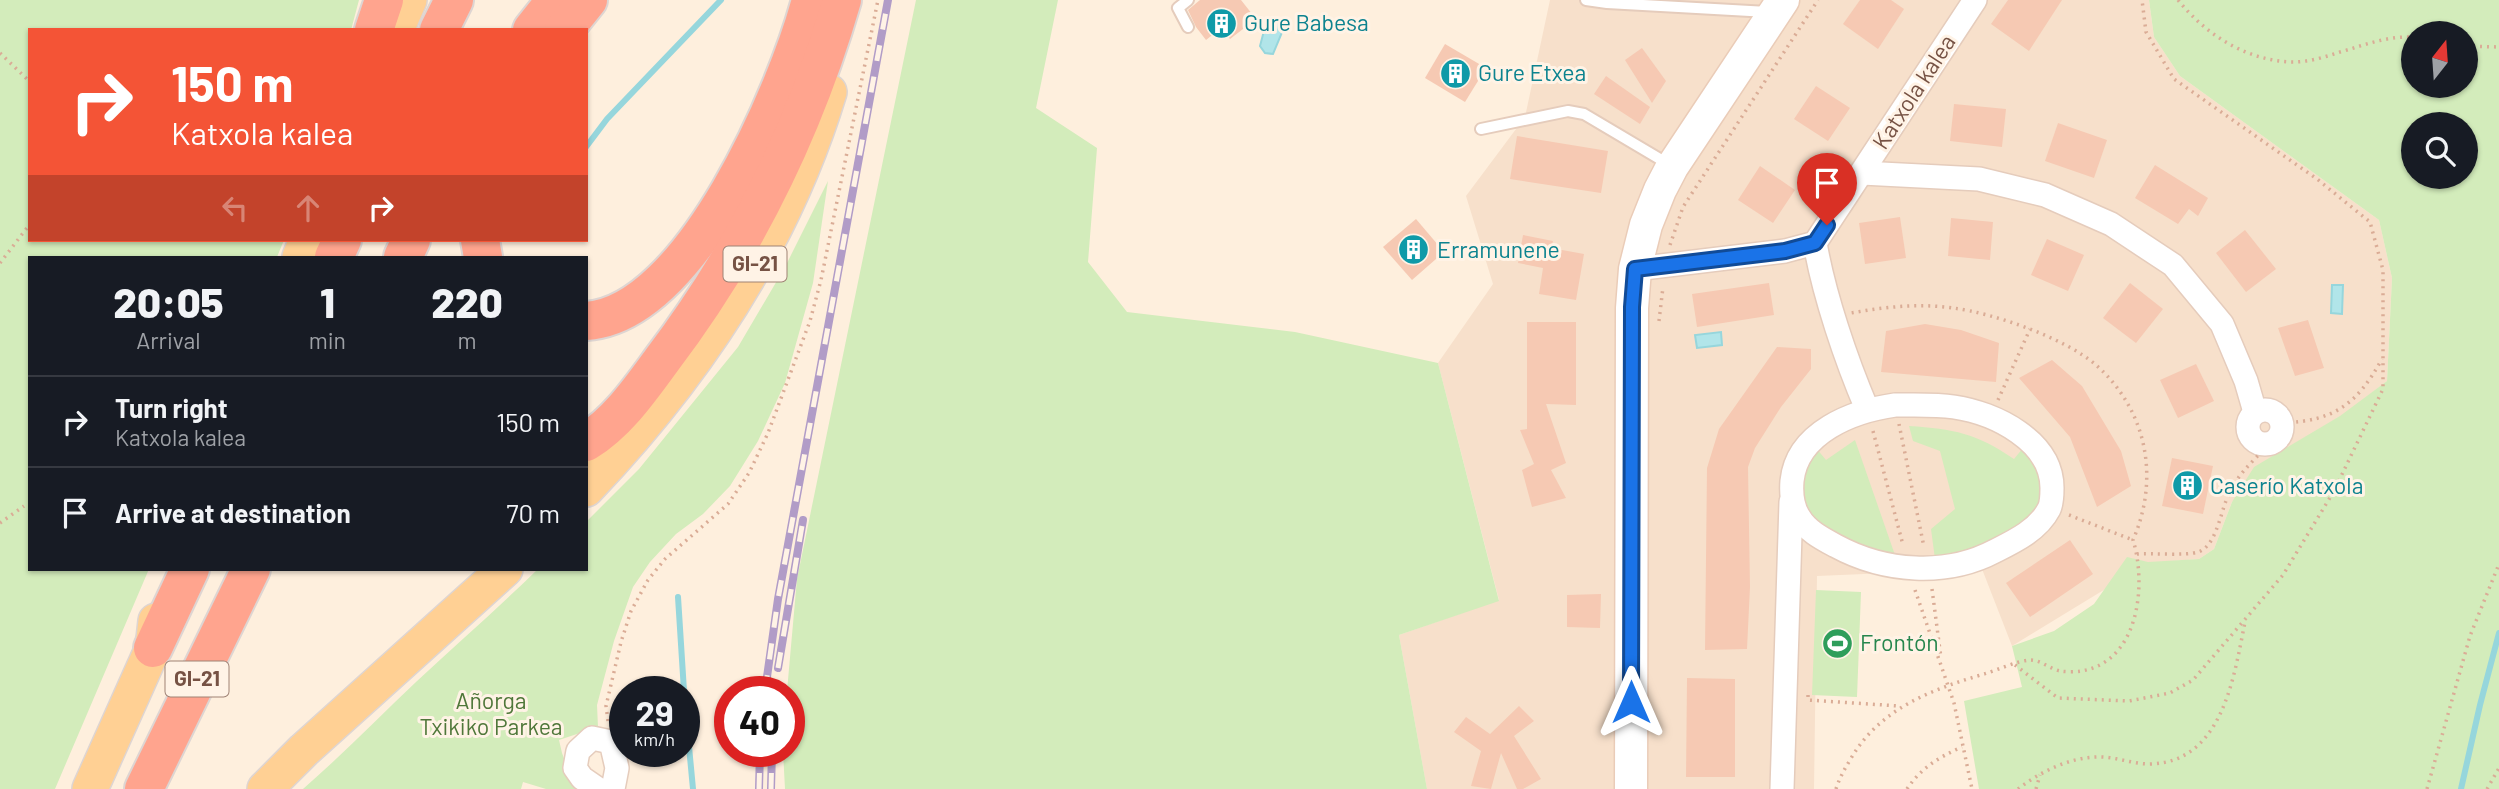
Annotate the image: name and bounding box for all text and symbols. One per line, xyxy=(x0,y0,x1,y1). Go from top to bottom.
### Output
building icon: Gure Babesa xyxy=(1204,6,1238,40)
place label: Gure Babesa xyxy=(1244,8,1369,36)
north arrow xyxy=(2401,21,2478,98)
map controls xyxy=(2401,21,2478,189)
street label: Katxola kalea xyxy=(1866,29,1961,154)
text: 150 m xyxy=(171,53,293,112)
icon: right xyxy=(56,56,147,147)
building icon: Gure Etxea xyxy=(1438,56,1472,90)
place label: Gure Etxea xyxy=(1478,58,1586,86)
button: search xyxy=(2401,112,2478,189)
text: Katxola kalea xyxy=(171,113,353,151)
pin xyxy=(1797,153,1857,225)
icon: arrive xyxy=(1808,164,1846,202)
icon: left xyxy=(216,189,254,227)
icon: ahead xyxy=(289,189,327,227)
icon: right xyxy=(362,189,400,227)
building icon: Erramunene xyxy=(1397,233,1431,267)
place label: Erramunene xyxy=(1437,235,1560,263)
road number: GI-21 xyxy=(724,246,786,282)
text: 20:05 xyxy=(113,276,224,326)
text: 1 xyxy=(320,276,335,326)
text: 220 xyxy=(431,276,503,326)
text: Arrival xyxy=(136,326,201,354)
text: min xyxy=(309,326,346,354)
text: m xyxy=(457,326,477,354)
text: Turn right xyxy=(115,392,228,423)
icon: right xyxy=(56,403,94,441)
text: 150 m xyxy=(496,406,560,437)
text: Katxola kalea xyxy=(115,423,246,451)
building icon: Caserío Katxola xyxy=(2170,469,2204,503)
place label: Caserío Katxola xyxy=(2210,471,2363,499)
icon: arrive xyxy=(56,494,94,532)
text: Arrive at destination xyxy=(115,497,351,528)
text: 70 m xyxy=(506,497,560,528)
sports icon: Frontón xyxy=(1820,626,1854,660)
place label: Frontón xyxy=(1860,628,1939,656)
road number: GI-21 xyxy=(166,662,228,696)
position arrow xyxy=(1594,665,1668,739)
speed limit sign: 40 xyxy=(714,676,805,767)
park label: Añorga Txikiko Parkea xyxy=(419,686,563,740)
text: 29 xyxy=(635,691,674,733)
text: km/h xyxy=(634,728,675,750)

